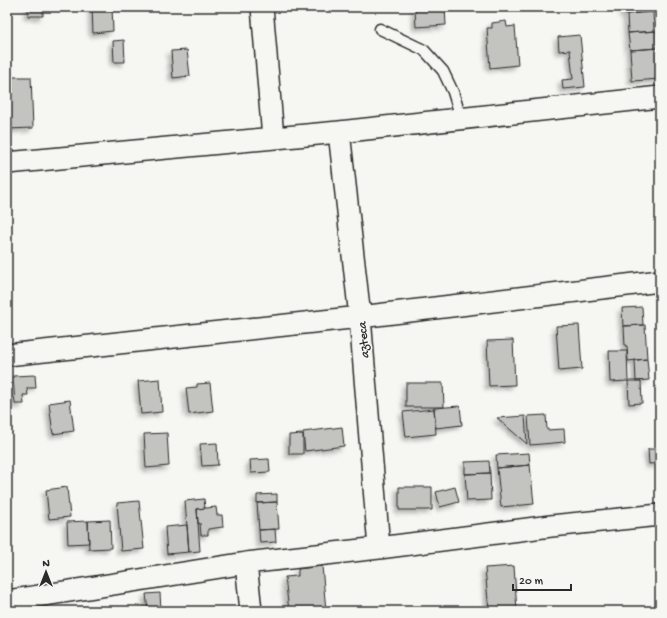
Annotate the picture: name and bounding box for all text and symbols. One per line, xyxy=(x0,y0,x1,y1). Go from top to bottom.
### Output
street label: azteca xyxy=(355,320,374,359)
north arrow xyxy=(26,552,66,592)
text: N xyxy=(42,558,50,570)
scale bar xyxy=(513,566,571,592)
text: 20 m xyxy=(519,575,544,589)

